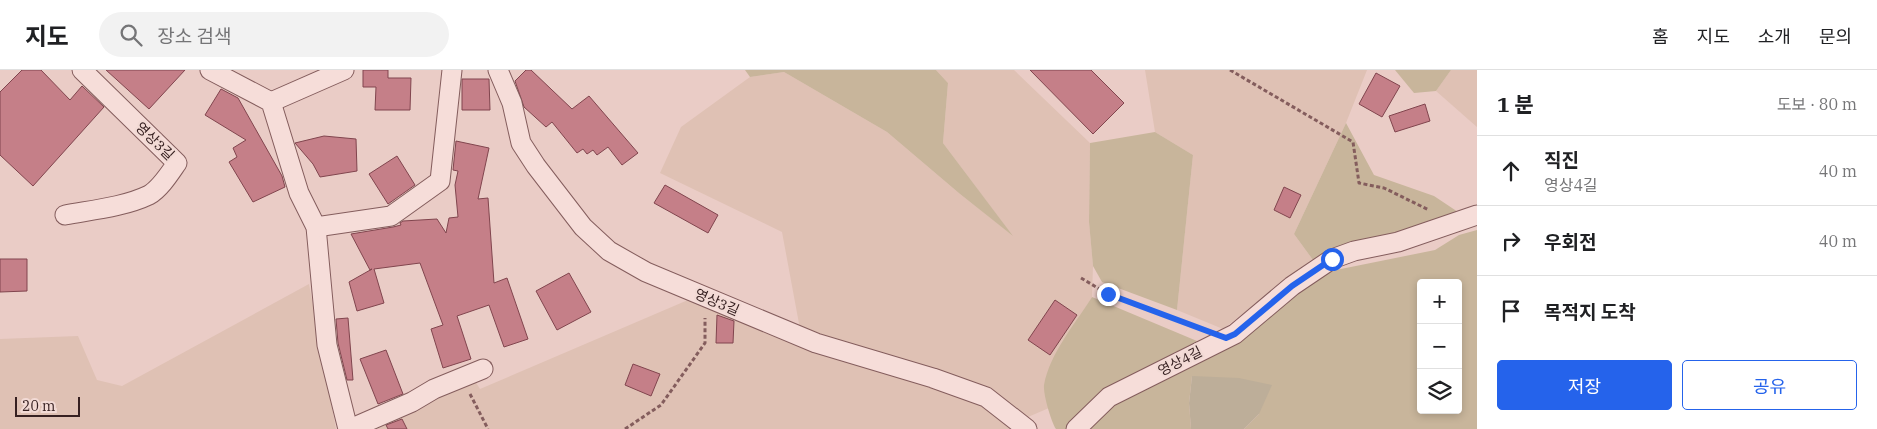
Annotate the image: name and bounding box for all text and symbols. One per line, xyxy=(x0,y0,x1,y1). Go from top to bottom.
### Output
search box xyxy=(99,12,449,57)
text: 지도 xyxy=(25,20,69,52)
icon: search xyxy=(117,21,145,49)
text: 장소 검색 xyxy=(157,24,232,48)
text: 홈 xyxy=(1652,25,1669,48)
text: 지도 xyxy=(1697,25,1730,48)
text: 소개 xyxy=(1758,25,1791,48)
text: 문의 xyxy=(1819,25,1852,48)
text: 1 분 xyxy=(1497,90,1534,118)
text: 도보 · 80 m xyxy=(1777,94,1857,114)
street label: 영상3길 xyxy=(132,118,178,164)
text: 직진 xyxy=(1544,148,1579,172)
icon: ahead xyxy=(1497,157,1525,185)
text: 40 m xyxy=(1819,161,1857,181)
text: 영상4길 xyxy=(1544,175,1598,195)
icon: right xyxy=(1497,227,1525,255)
text: 우회전 xyxy=(1544,230,1596,254)
text: 40 m xyxy=(1819,231,1857,251)
route start xyxy=(1321,248,1344,271)
map controls xyxy=(1417,279,1462,414)
button: + xyxy=(1417,279,1462,324)
route end xyxy=(1097,283,1120,306)
street label: 영상3길 xyxy=(692,285,742,319)
icon: arrive xyxy=(1497,297,1525,325)
text: 목적지 도착 xyxy=(1544,300,1636,324)
button: − xyxy=(1417,324,1462,369)
street label: 영상4길 xyxy=(1155,342,1205,380)
button: 저장 xyxy=(1497,360,1672,410)
button: 공유 xyxy=(1682,360,1857,410)
button: layers xyxy=(1417,369,1462,414)
scale bar xyxy=(15,394,80,417)
text: 20 m xyxy=(22,397,55,415)

